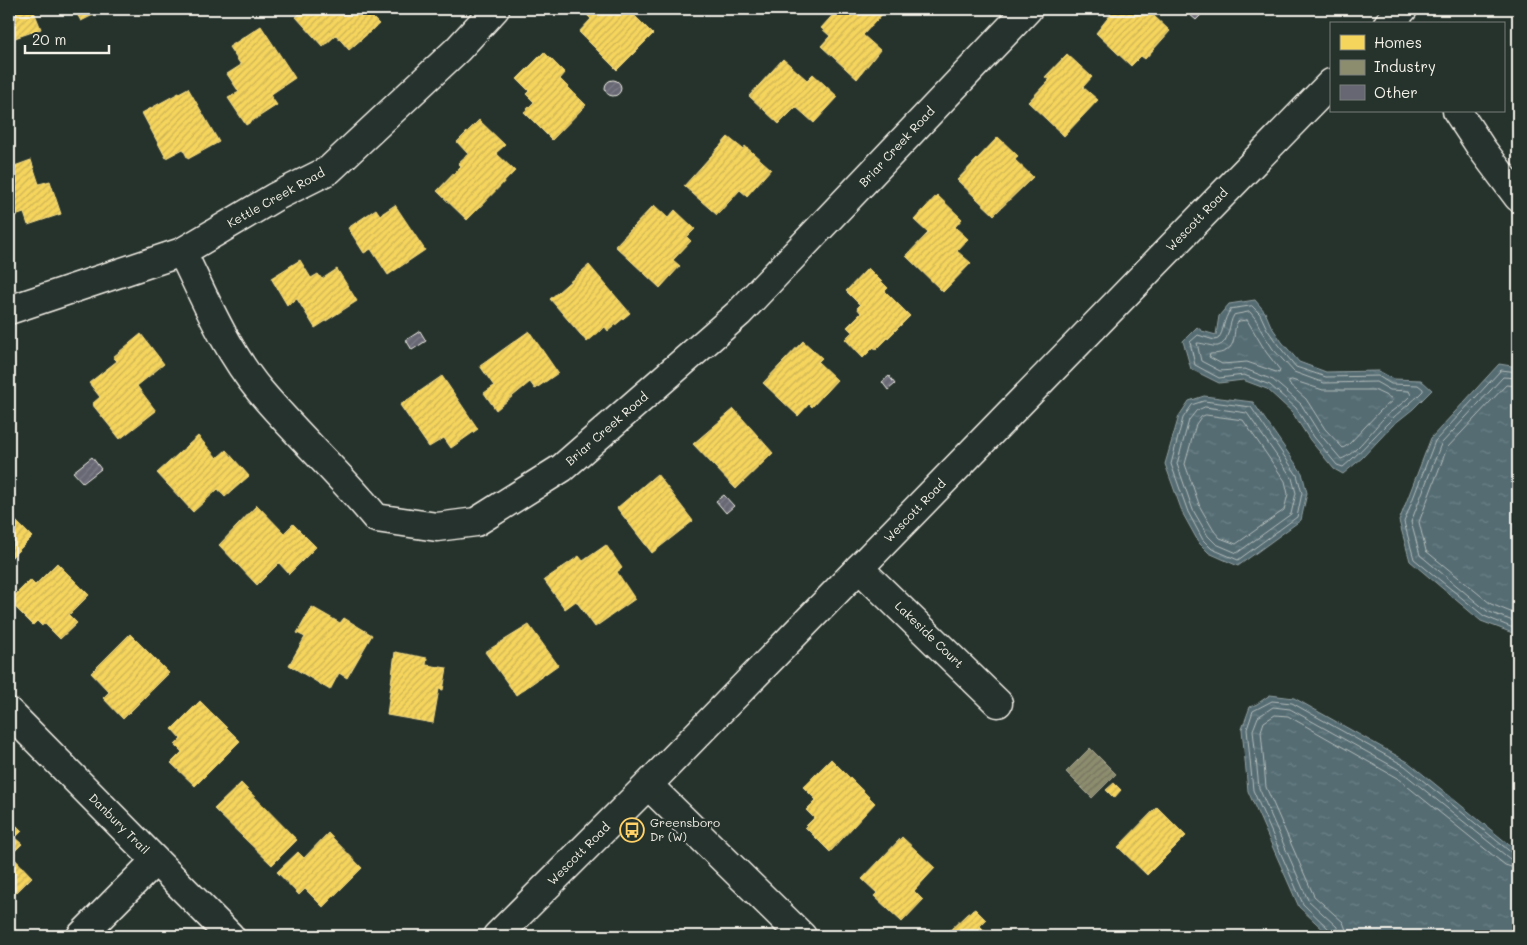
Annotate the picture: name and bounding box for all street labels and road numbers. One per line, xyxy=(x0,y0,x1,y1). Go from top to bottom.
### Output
street label: Briar Creek Road xyxy=(855,103,938,190)
street label: Kettle Creek Road xyxy=(224,163,327,231)
street label: Wescott Road xyxy=(1162,184,1231,254)
street label: Briar Creek Road xyxy=(562,388,651,468)
street label: Wescott Road xyxy=(880,475,949,545)
street label: Lakeside Court xyxy=(892,597,967,671)
street label: Danbury Trail xyxy=(86,790,153,857)
street label: Wescott Road xyxy=(544,818,613,888)

